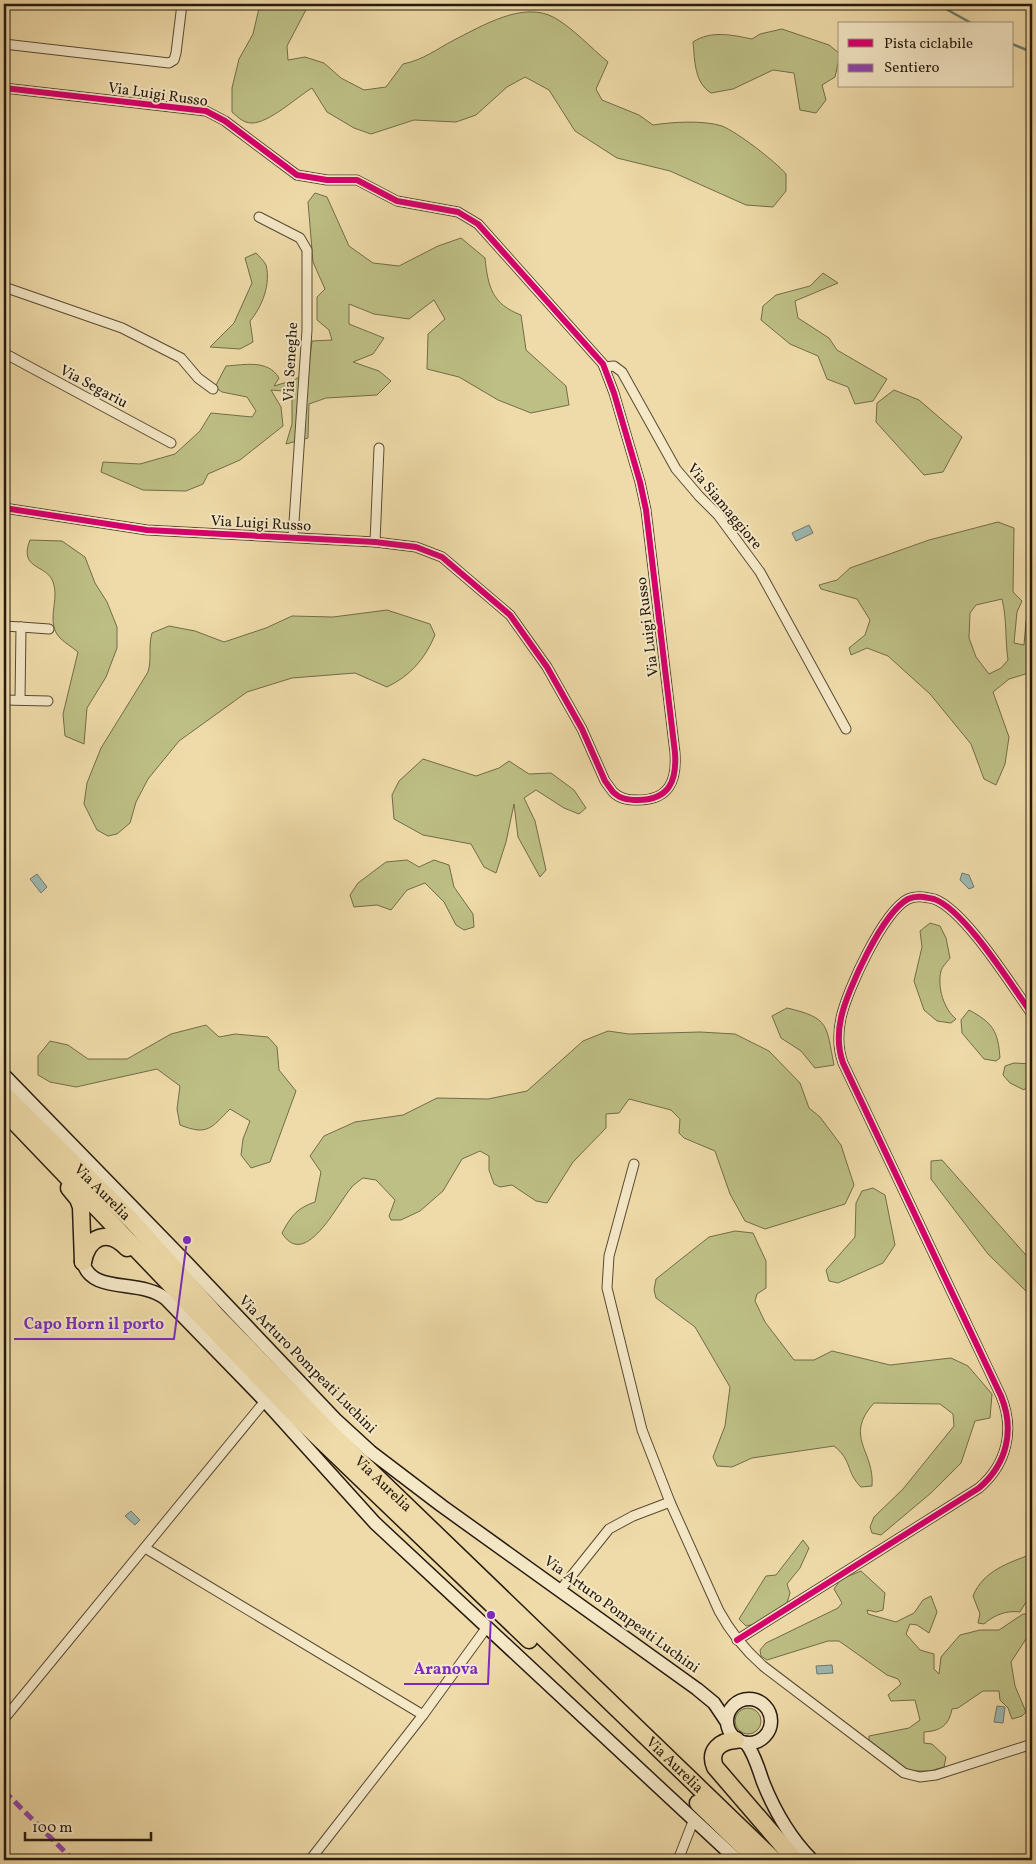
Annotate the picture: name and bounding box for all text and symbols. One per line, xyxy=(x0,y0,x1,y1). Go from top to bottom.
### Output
legend xyxy=(838,22,1014,88)
text: Pista ciclabile xyxy=(884,34,973,55)
text: Sentiero xyxy=(884,58,940,79)
street label: Via Luigi Russo xyxy=(107,78,209,113)
street label: Via Seneghe xyxy=(279,322,304,402)
street label: Via Segariu xyxy=(56,361,131,414)
street label: Via Siamaggiore xyxy=(681,459,766,555)
street label: Via Luigi Russo xyxy=(210,511,312,538)
street label: Via Luigi Russo xyxy=(632,576,665,678)
street label: Via Aurelia xyxy=(68,1160,135,1226)
street label: Via Arturo Pompeati Luchini xyxy=(233,1291,381,1439)
callout: Capo Horn il porto xyxy=(14,1308,174,1339)
text: Capo Horn il porto xyxy=(24,1314,164,1336)
street label: Via Aurelia xyxy=(349,1452,416,1518)
street label: Via Arturo Pompeati Luchini xyxy=(539,1551,703,1679)
callout: Aranova xyxy=(404,1653,488,1684)
text: Aranova xyxy=(414,1659,478,1681)
street label: Via Aurelia xyxy=(640,1733,708,1799)
scale bar xyxy=(25,1809,151,1841)
text: 100 m xyxy=(32,1818,72,1839)

